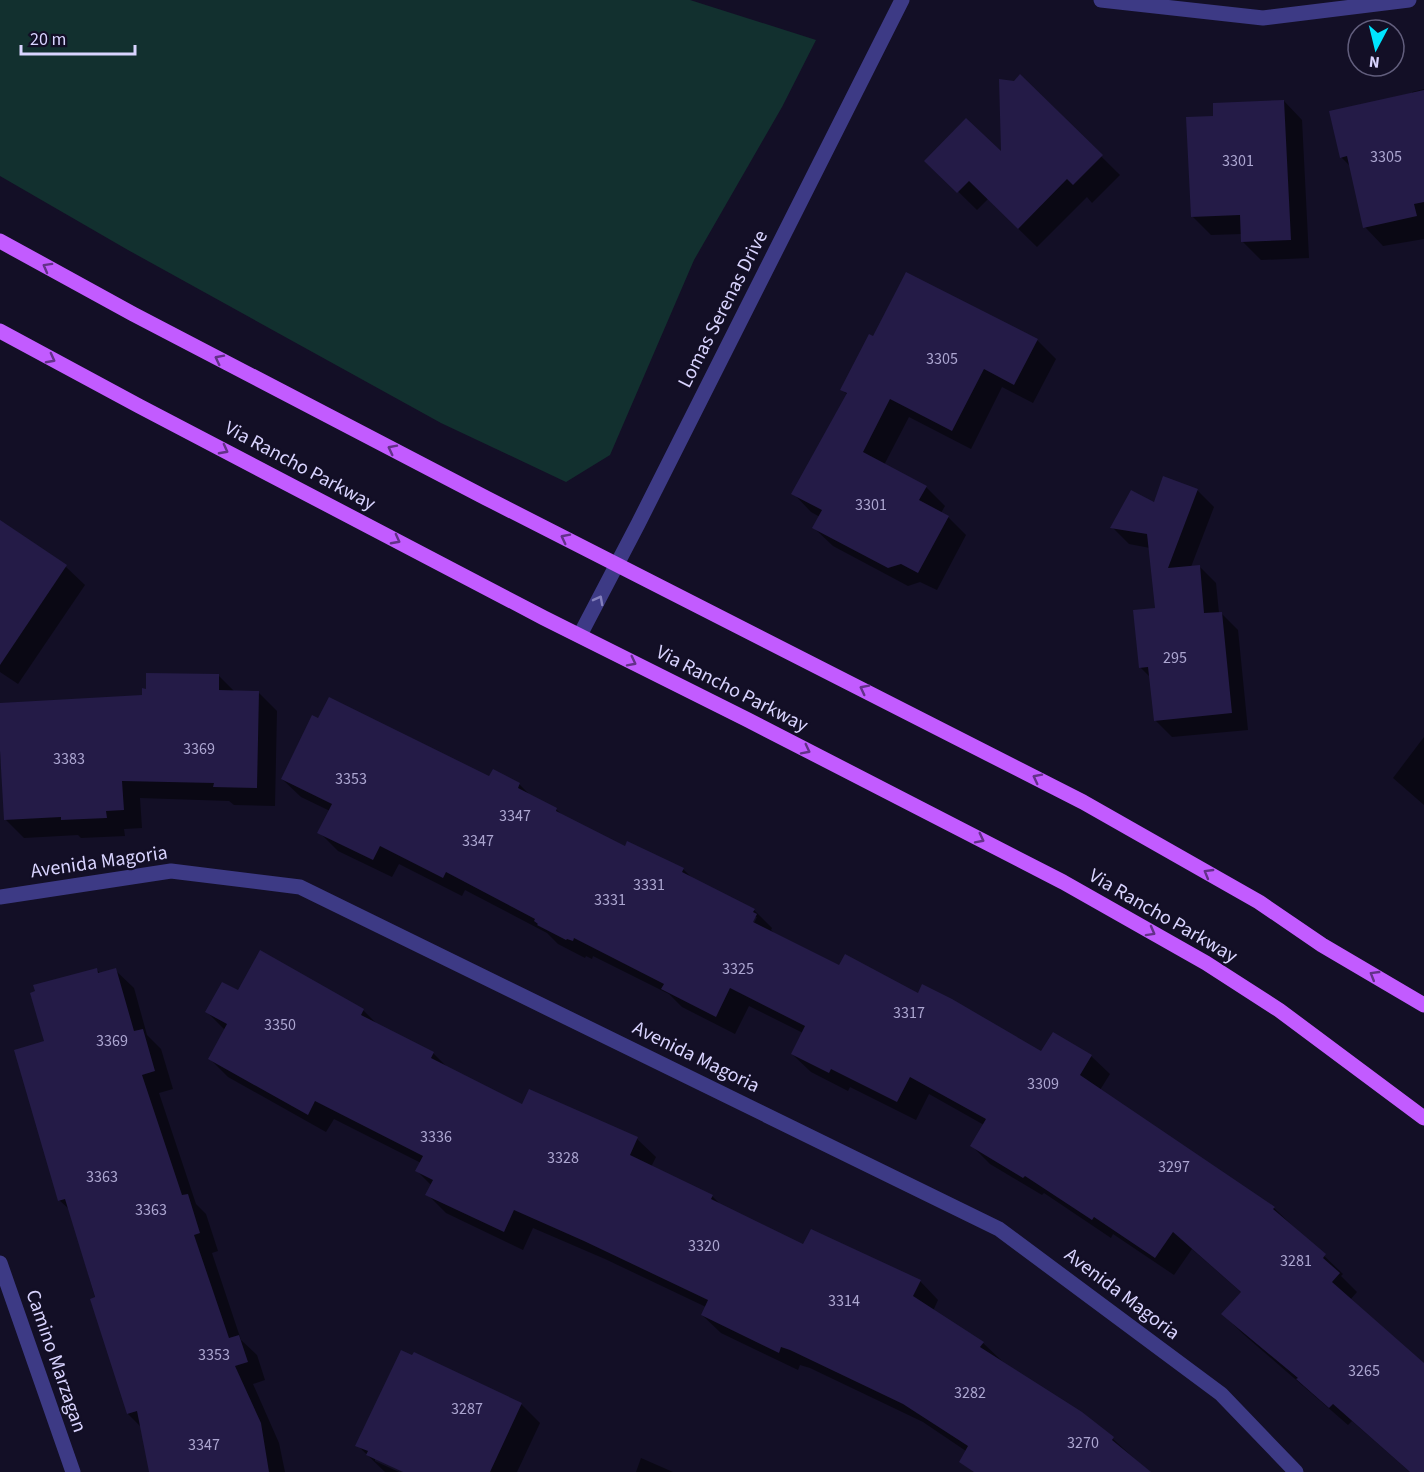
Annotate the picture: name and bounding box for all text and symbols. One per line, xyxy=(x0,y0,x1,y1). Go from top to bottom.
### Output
scale bar xyxy=(21,18,135,56)
north arrow xyxy=(1346,18,1406,78)
text: 20 m xyxy=(30,27,66,52)
text: N xyxy=(1368,50,1381,73)
house number: 3305 xyxy=(1370,146,1402,168)
house number: 3301 xyxy=(1222,150,1254,172)
street label: Lomas Serenas Drive xyxy=(671,225,775,393)
one-way arrow xyxy=(43,263,53,274)
house number: 3305 xyxy=(926,348,958,370)
one-way arrow xyxy=(45,352,56,363)
one-way arrow xyxy=(215,355,225,366)
street label: Via Rancho Parkway xyxy=(219,414,381,518)
one-way arrow xyxy=(217,443,228,454)
one-way arrow xyxy=(388,445,398,456)
house number: 3301 xyxy=(855,494,887,516)
one-way arrow xyxy=(390,533,401,545)
one-way arrow xyxy=(561,534,572,545)
one-way arrow xyxy=(592,596,603,606)
street label: Via Rancho Parkway xyxy=(651,639,814,740)
house number: 295 xyxy=(1163,647,1187,669)
one-way arrow xyxy=(626,654,637,666)
one-way arrow xyxy=(859,685,870,697)
house number: 3369 xyxy=(183,738,215,760)
one-way arrow xyxy=(800,743,811,754)
house number: 3383 xyxy=(53,748,85,770)
house number: 3353 xyxy=(335,768,367,790)
one-way arrow xyxy=(1033,774,1044,785)
house number: 3347 xyxy=(499,805,531,827)
house number: 3347 xyxy=(462,830,494,852)
one-way arrow xyxy=(973,832,984,843)
street label: Avenida Magoria xyxy=(29,839,169,885)
street label: Via Rancho Parkway xyxy=(1083,862,1243,970)
one-way arrow xyxy=(1204,868,1214,880)
house number: 3331 xyxy=(633,874,665,896)
house number: 3331 xyxy=(594,889,626,911)
one-way arrow xyxy=(1145,925,1155,936)
house number: 3325 xyxy=(722,958,754,980)
one-way arrow xyxy=(1370,971,1380,982)
house number: 3317 xyxy=(893,1002,925,1024)
house number: 3350 xyxy=(264,1014,296,1036)
street label: Avenida Magoria xyxy=(628,1014,764,1100)
house number: 3369 xyxy=(96,1030,128,1052)
house number: 3309 xyxy=(1027,1073,1059,1095)
house number: 3336 xyxy=(420,1126,452,1148)
house number: 3328 xyxy=(547,1147,579,1169)
house number: 3297 xyxy=(1158,1156,1190,1178)
house number: 3363 xyxy=(86,1166,118,1188)
house number: 3363 xyxy=(135,1199,167,1221)
house number: 3320 xyxy=(688,1235,720,1257)
street label: Avenida Magoria xyxy=(1058,1241,1186,1347)
house number: 3281 xyxy=(1280,1250,1312,1272)
street label: Camino Marzagan xyxy=(18,1286,94,1436)
house number: 3314 xyxy=(828,1290,860,1312)
house number: 3353 xyxy=(198,1344,230,1366)
house number: 3265 xyxy=(1348,1360,1380,1382)
house number: 3282 xyxy=(954,1382,986,1404)
house number: 3287 xyxy=(451,1398,483,1420)
house number: 3270 xyxy=(1067,1432,1099,1454)
house number: 3347 xyxy=(188,1434,220,1456)

